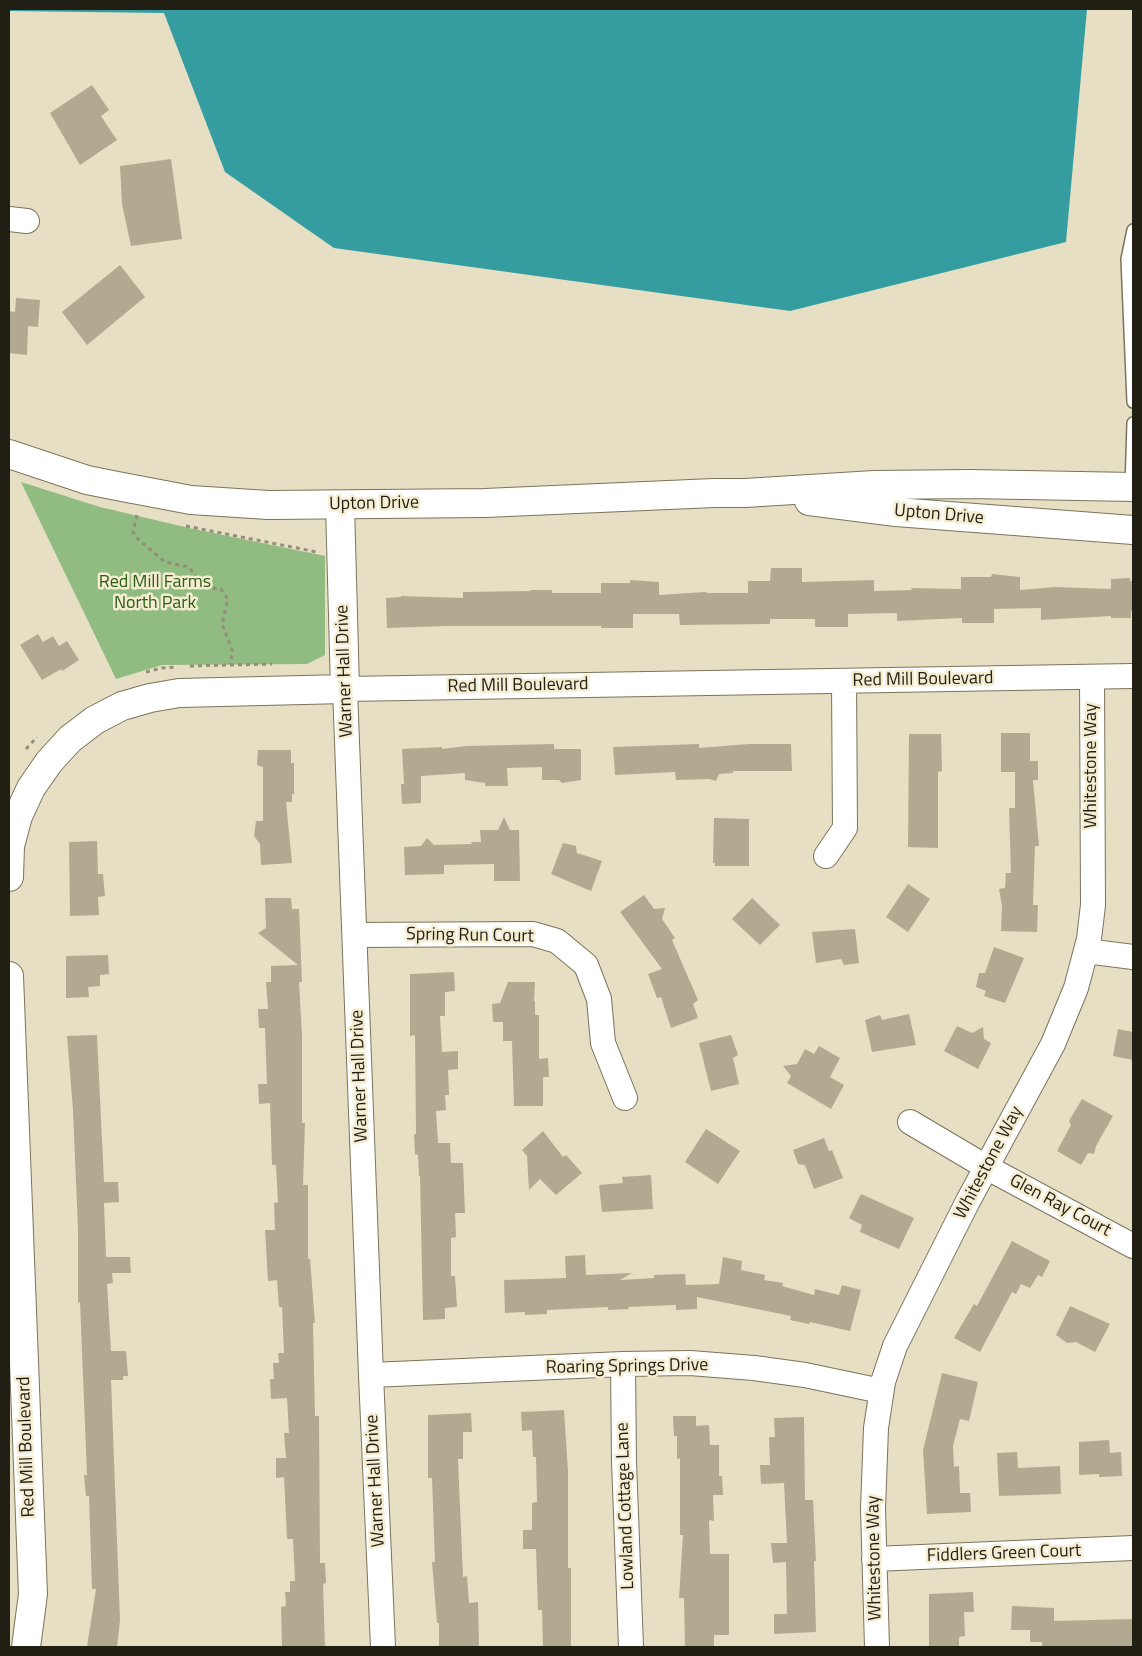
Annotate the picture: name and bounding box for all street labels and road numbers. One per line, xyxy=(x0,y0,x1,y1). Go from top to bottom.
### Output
street label: Upton Drive xyxy=(329,492,419,516)
street label: Upton Drive xyxy=(893,500,985,530)
street label: Warner Hall Drive xyxy=(332,604,358,738)
street label: Red Mill Boulevard xyxy=(852,668,994,692)
street label: Red Mill Boulevard xyxy=(447,674,589,698)
street label: Whitestone Way xyxy=(1081,703,1103,829)
street label: Spring Run Court xyxy=(406,924,534,948)
street label: Warner Hall Drive xyxy=(347,1009,373,1143)
street label: Whitestone Way xyxy=(950,1103,1028,1223)
street label: Glen Ray Court xyxy=(1006,1170,1114,1242)
street label: Roaring Springs Drive xyxy=(546,1355,708,1379)
street label: Red Mill Boulevard xyxy=(14,1376,40,1518)
street label: Warner Hall Drive xyxy=(362,1414,390,1548)
street label: Lowland Cottage Lane xyxy=(612,1422,640,1590)
street label: Whitestone Way xyxy=(863,1495,887,1621)
street label: Fiddlers Green Court xyxy=(926,1541,1082,1567)

